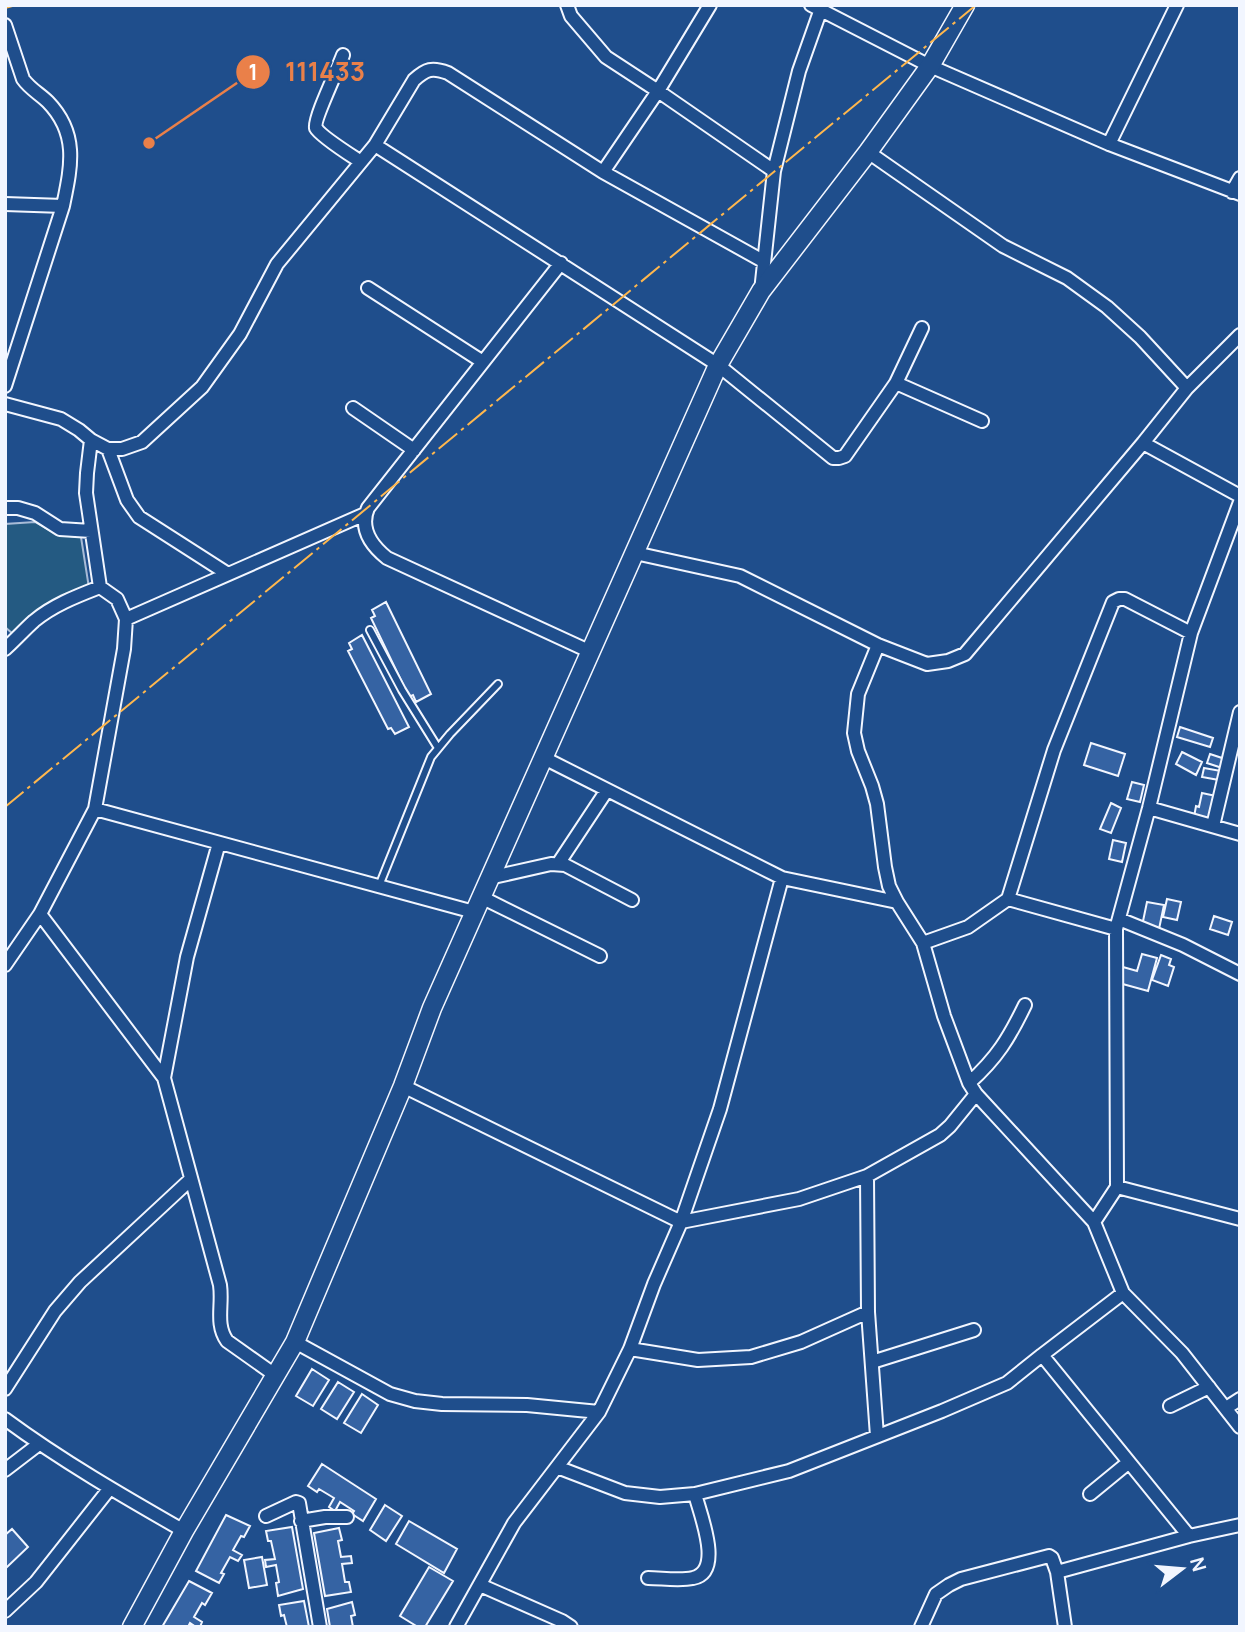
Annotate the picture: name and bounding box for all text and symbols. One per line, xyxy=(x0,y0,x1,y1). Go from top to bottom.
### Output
callout: 111433 xyxy=(236,49,379,96)
text: 111433 xyxy=(285,53,365,89)
text: 1 xyxy=(248,58,258,86)
north arrow xyxy=(1147,1534,1217,1604)
text: N xyxy=(1184,1554,1213,1574)

